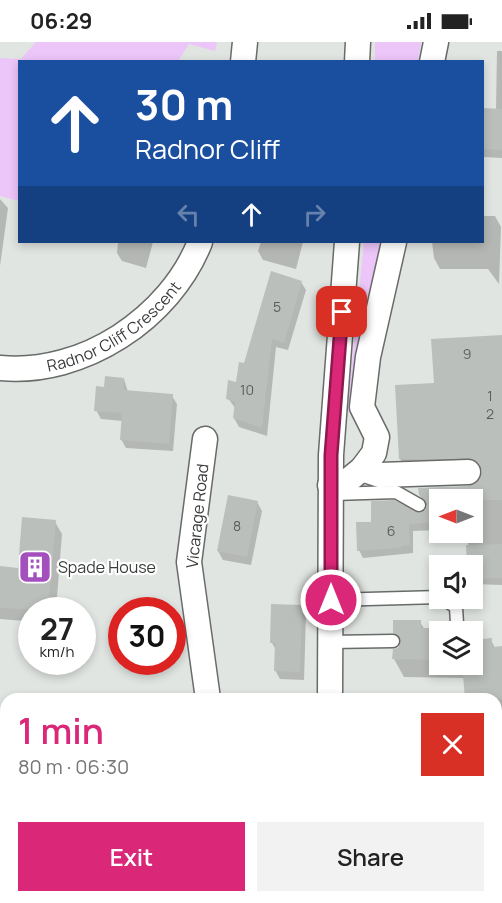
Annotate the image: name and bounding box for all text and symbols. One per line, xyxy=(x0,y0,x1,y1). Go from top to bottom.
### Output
text: 06:29 xyxy=(30,6,92,36)
text: 30 m xyxy=(135,75,233,133)
icon: ahead xyxy=(36,84,114,162)
text: Radnor Cliff xyxy=(135,130,280,167)
icon: left xyxy=(172,198,205,231)
icon: ahead xyxy=(235,198,268,231)
icon: right xyxy=(298,198,331,231)
street label: Radnor Cliff Crescent xyxy=(45,277,186,377)
pin xyxy=(316,286,367,337)
icon: arrive xyxy=(325,295,358,328)
house number: 5 xyxy=(273,297,281,316)
house number: 9 xyxy=(463,344,471,363)
house number: 10 xyxy=(240,380,254,399)
house number: 1 xyxy=(487,386,493,405)
house number: 2 xyxy=(486,404,494,423)
street label: Vicarage Road xyxy=(181,463,213,569)
north arrow xyxy=(429,489,483,543)
map controls xyxy=(429,489,483,675)
house number: 8 xyxy=(233,516,241,535)
house number: 6 xyxy=(387,521,395,540)
building icon: Spade House xyxy=(17,549,53,585)
button: sound xyxy=(429,555,483,609)
place label: Spade House xyxy=(58,556,156,578)
position arrow xyxy=(299,568,363,632)
speed limit sign: 30 xyxy=(108,597,186,675)
text: 27 xyxy=(40,608,74,649)
button: layers xyxy=(429,621,483,675)
text: km/h xyxy=(40,641,74,662)
text: 1 min xyxy=(18,706,104,755)
button: close xyxy=(421,713,484,776)
text: 80 m · 06:30 xyxy=(18,753,129,780)
button: Exit xyxy=(18,822,245,891)
button: Share xyxy=(257,822,484,891)

